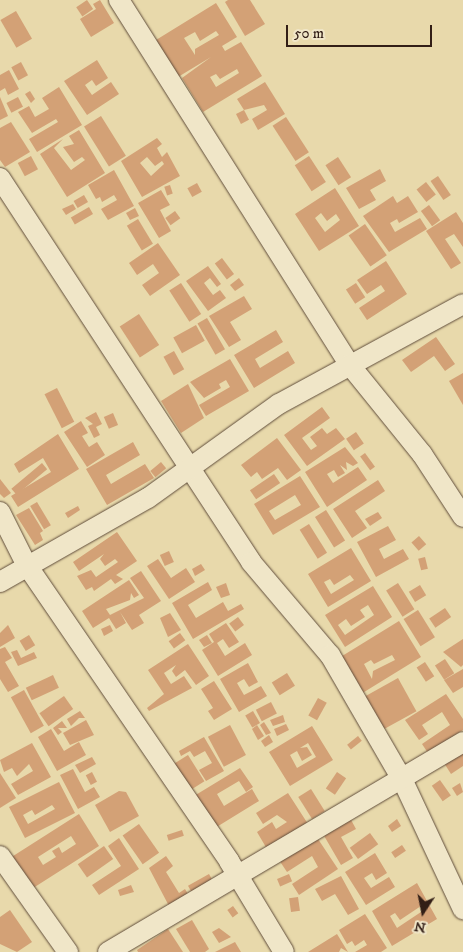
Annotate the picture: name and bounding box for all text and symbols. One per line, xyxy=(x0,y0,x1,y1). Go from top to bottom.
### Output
scale bar xyxy=(288,15,434,47)
text: 50 m xyxy=(294,24,324,43)
north arrow xyxy=(398,887,448,937)
text: N xyxy=(413,917,427,937)

